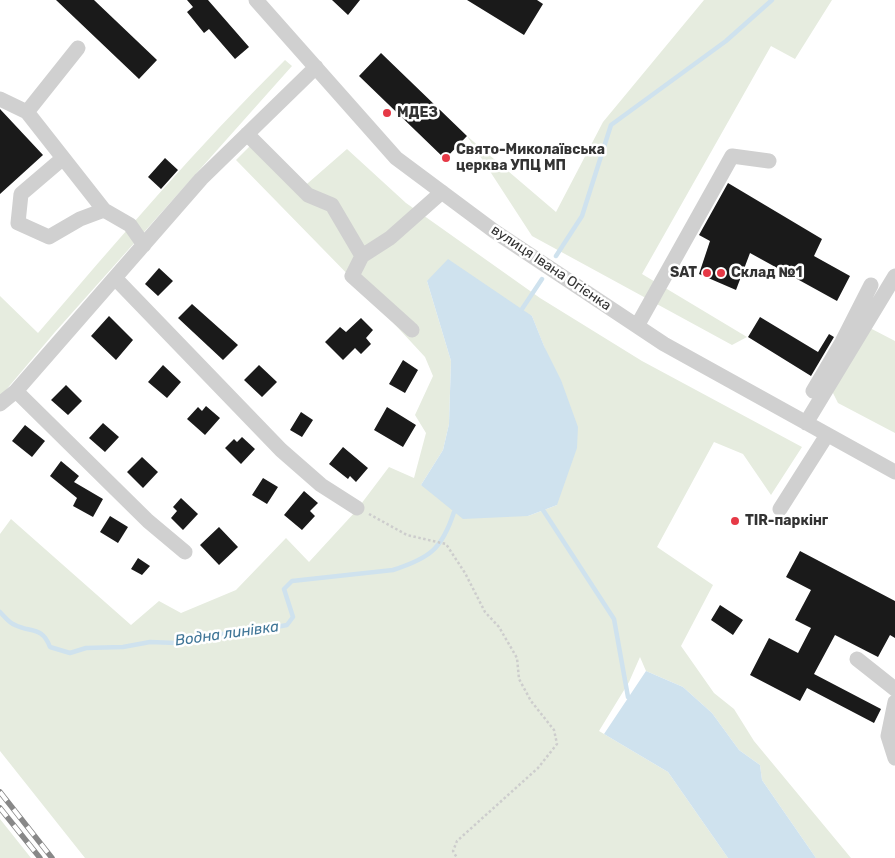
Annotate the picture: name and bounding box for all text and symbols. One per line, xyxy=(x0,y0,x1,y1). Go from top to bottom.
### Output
place label: МДЕЗ xyxy=(397,105,438,121)
marker: МДЕЗ xyxy=(381,107,393,119)
place label: Свято-Миколаївська церква УПЦ МП xyxy=(456,142,605,174)
marker: Свято-Миколаївська церква УПЦ МП xyxy=(440,152,452,164)
street label: вулиця Івана Огієнка xyxy=(488,222,614,314)
place label: SAT xyxy=(670,265,697,281)
place label: Склад №1 xyxy=(731,265,803,281)
marker: SAT xyxy=(701,267,713,279)
marker: Склад №1 xyxy=(715,267,727,279)
place label: TIR-паркінг xyxy=(745,513,828,529)
marker: TIR-паркінг xyxy=(729,515,741,527)
water label: Водна линівка xyxy=(174,618,280,650)

